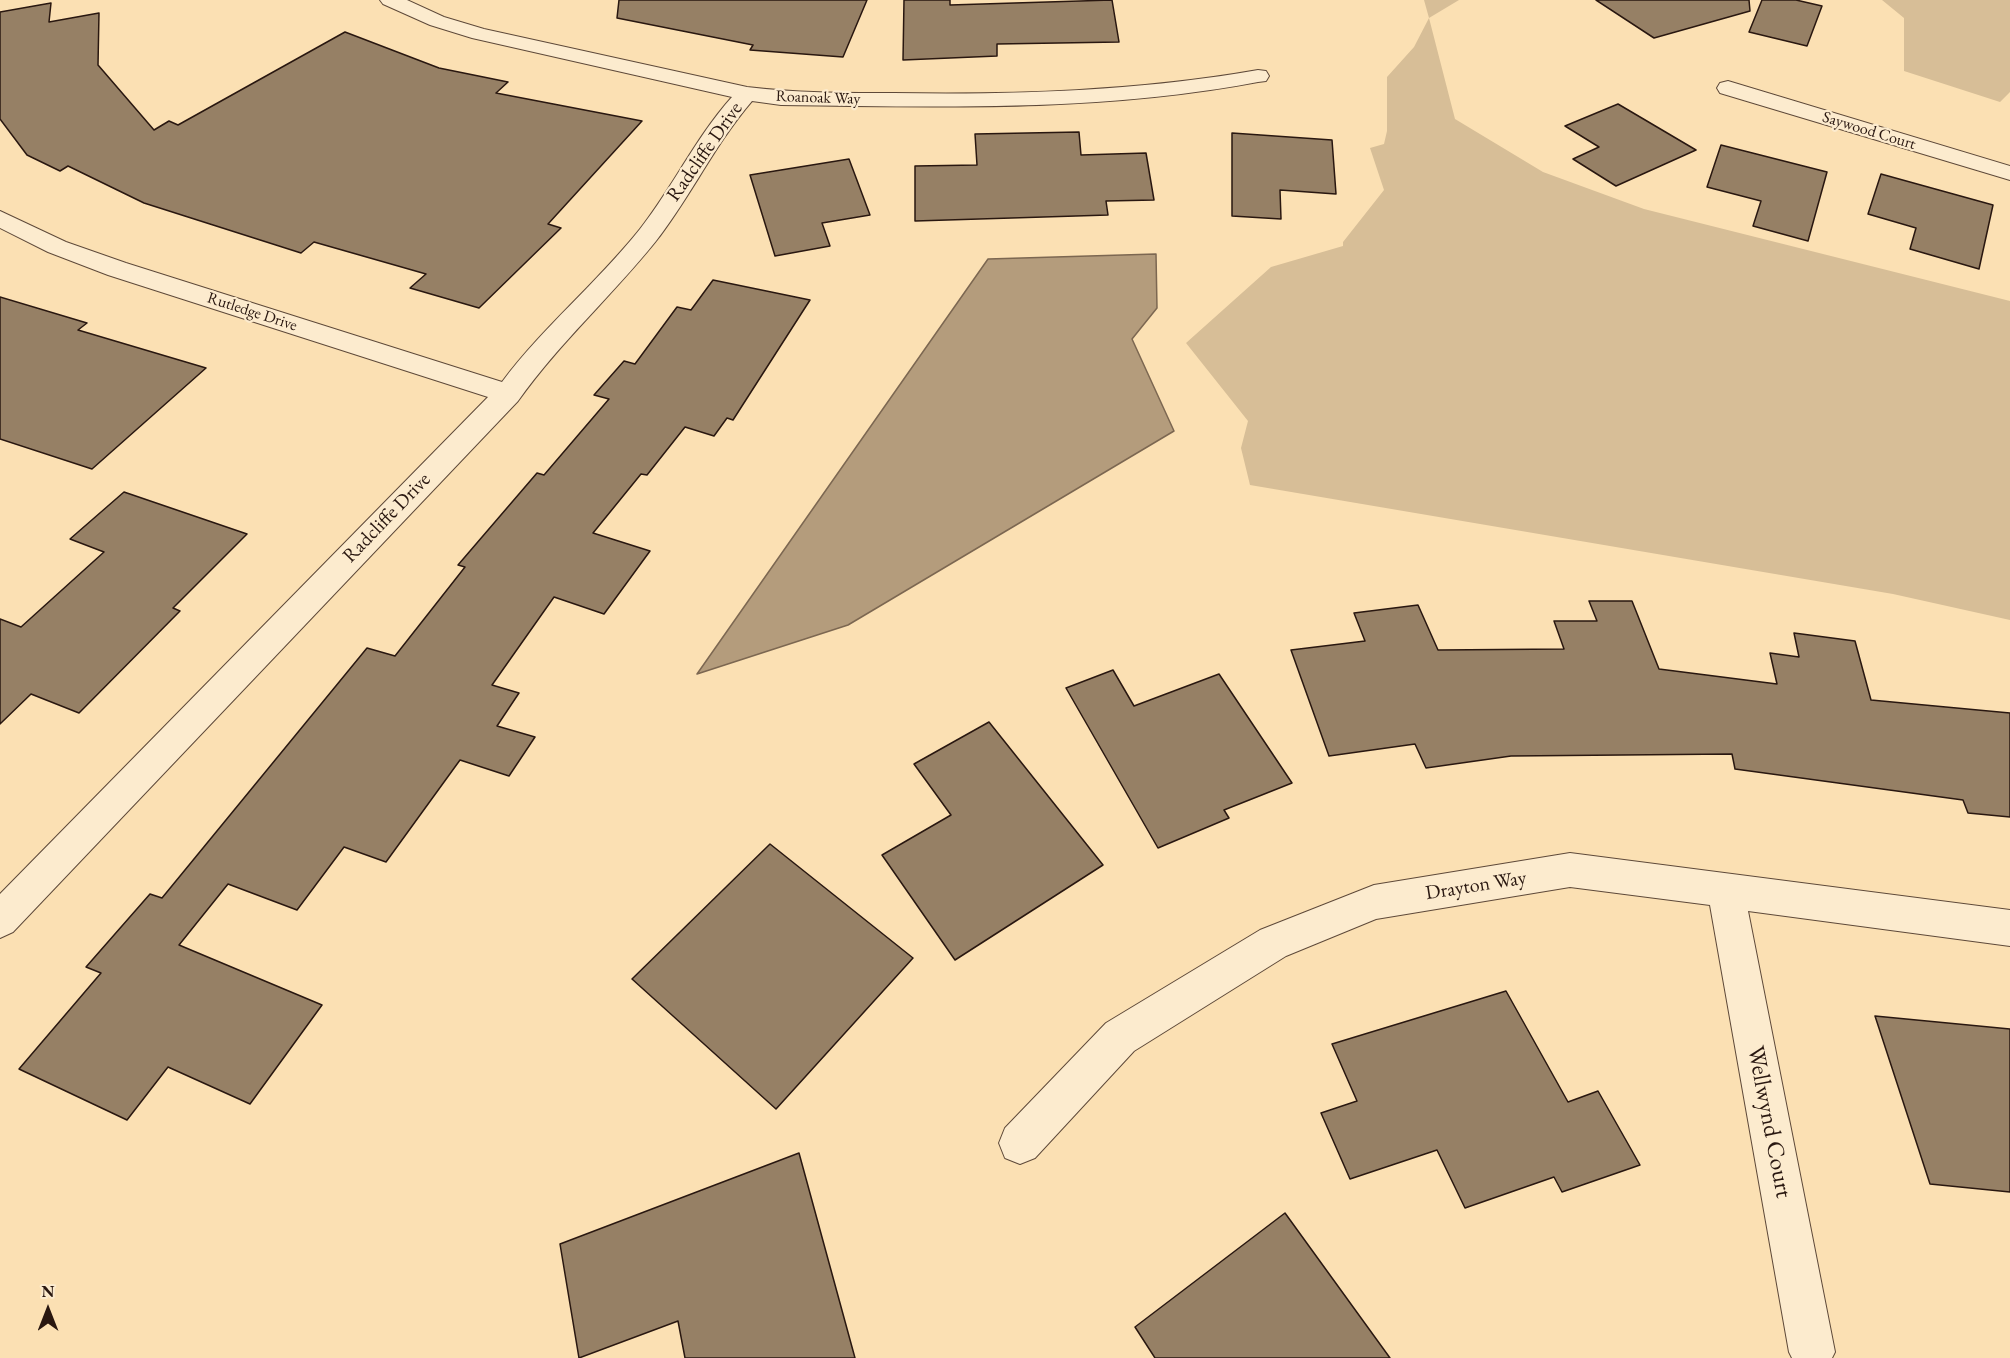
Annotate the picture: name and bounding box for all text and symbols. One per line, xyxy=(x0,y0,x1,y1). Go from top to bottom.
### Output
street label: Roanoak Way xyxy=(775,87,861,109)
street label: Radcliffe Drive xyxy=(662,98,748,206)
street label: Saywood Court xyxy=(1820,108,1918,154)
street label: Rutledge Drive xyxy=(205,288,299,336)
street label: Radcliffe Drive xyxy=(338,468,436,568)
street label: Drayton Way xyxy=(1424,866,1528,906)
street label: Wellwynd Court xyxy=(1740,1044,1798,1200)
north arrow xyxy=(18,1280,78,1340)
text: N xyxy=(42,1281,54,1302)

